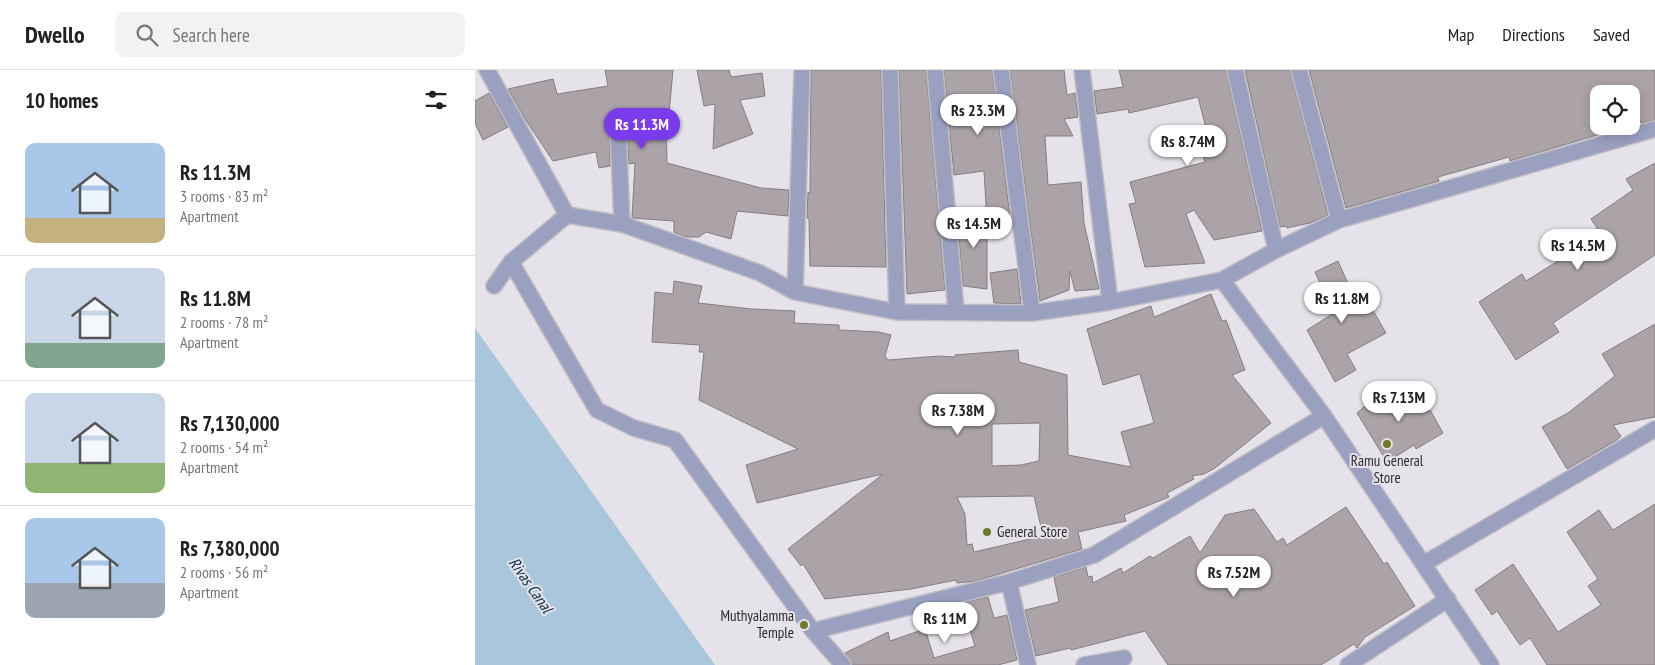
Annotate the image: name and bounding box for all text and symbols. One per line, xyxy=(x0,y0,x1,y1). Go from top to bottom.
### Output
search box xyxy=(115,12,465,57)
text: Dwello xyxy=(25,19,85,50)
icon: search xyxy=(133,21,161,49)
text: Search here xyxy=(173,23,250,47)
text: Map xyxy=(1448,23,1474,46)
text: Directions xyxy=(1502,23,1565,46)
text: Saved xyxy=(1593,23,1630,46)
map controls xyxy=(1590,85,1640,135)
button: locate xyxy=(1590,85,1640,135)
icon: filters xyxy=(422,86,450,114)
text: 10 homes xyxy=(25,87,98,114)
pin: Rs 23.3M xyxy=(926,93,1030,136)
text: Rs 23.3M xyxy=(951,100,1005,120)
pin: Rs 11.3M xyxy=(590,108,694,150)
text: Rs 11.3M xyxy=(615,114,669,134)
pin: Rs 8.74M xyxy=(1136,124,1240,167)
text: Rs 8.74M xyxy=(1161,131,1215,151)
text: Rs 11.3M xyxy=(180,159,251,186)
icon: home xyxy=(65,163,125,223)
text: 3 rooms · 83 m² xyxy=(180,186,268,206)
text: Apartment xyxy=(180,206,239,226)
pin: Rs 14.5M xyxy=(922,206,1026,249)
text: Rs 14.5M xyxy=(947,213,1001,233)
pin: Rs 14.5M xyxy=(1526,228,1630,271)
text: Rs 14.5M xyxy=(1551,235,1605,255)
pin: Rs 11.8M xyxy=(1290,282,1394,324)
text: Rs 11.8M xyxy=(180,285,251,312)
icon: home xyxy=(65,288,125,348)
text: Rs 11.8M xyxy=(1315,288,1369,308)
text: 2 rooms · 78 m² xyxy=(180,312,268,332)
text: Apartment xyxy=(180,332,239,352)
pin: Rs 7.13M xyxy=(1347,380,1451,423)
text: Rs 7.13M xyxy=(1373,387,1425,407)
pin: Rs 7.38M xyxy=(906,394,1010,436)
text: Rs 7.38M xyxy=(932,400,984,420)
text: Rs 7,130,000 xyxy=(180,410,279,437)
icon: home xyxy=(65,413,125,473)
text: 2 rooms · 54 m² xyxy=(180,437,268,457)
marker: Ramu General Store xyxy=(1381,438,1393,450)
place label: Ramu General Store xyxy=(1351,451,1424,487)
text: Apartment xyxy=(180,457,239,477)
place label: General Store xyxy=(997,522,1067,541)
marker: General Store xyxy=(981,526,993,538)
text: Rs 7,380,000 xyxy=(180,535,279,562)
icon: home xyxy=(65,538,125,598)
water label: Rivas Canal xyxy=(505,553,558,618)
pin: Rs 7.52M xyxy=(1182,556,1286,598)
text: 2 rooms · 56 m² xyxy=(180,562,268,582)
text: Rs 7.52M xyxy=(1208,562,1260,582)
text: Apartment xyxy=(180,582,239,602)
pin: Rs 11M xyxy=(904,602,986,644)
place label: Muthyalamma Temple xyxy=(721,606,794,642)
text: Rs 11M xyxy=(924,608,966,628)
marker: Muthyalamma Temple xyxy=(798,619,810,631)

